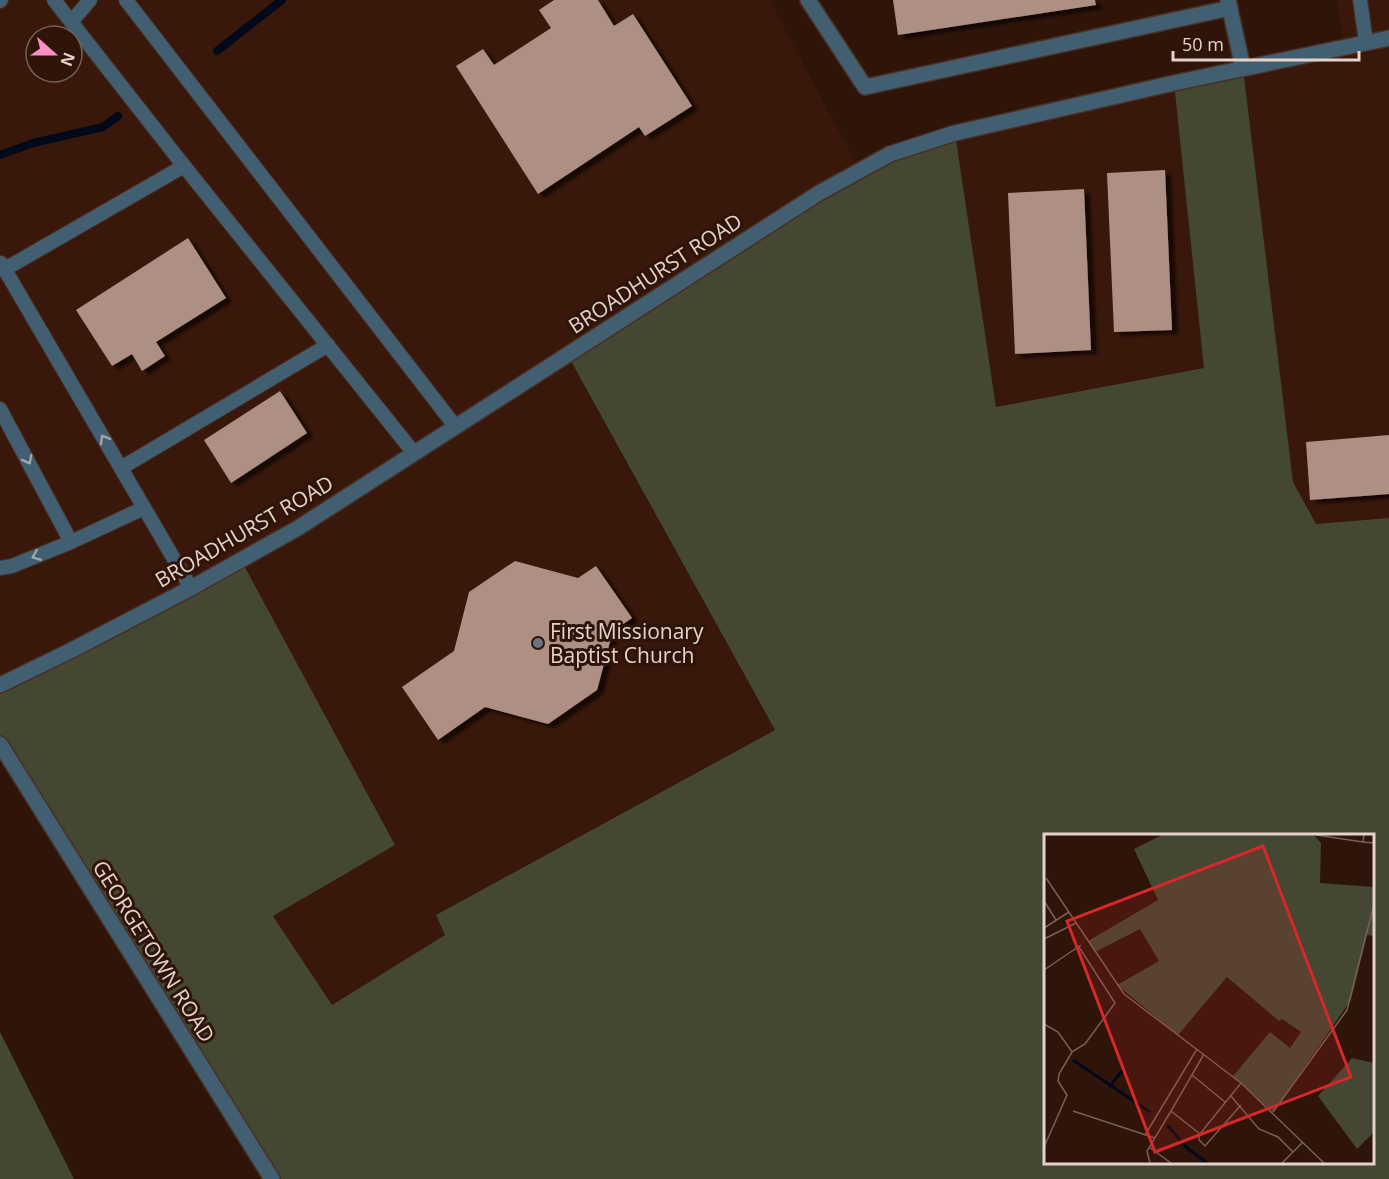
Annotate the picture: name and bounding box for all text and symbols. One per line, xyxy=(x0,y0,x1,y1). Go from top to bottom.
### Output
north arrow xyxy=(24,24,84,84)
scale bar xyxy=(1173,24,1359,62)
text: 50 m xyxy=(1182,32,1224,56)
text: N xyxy=(55,49,81,69)
street label: BROADHURST ROAD xyxy=(563,206,747,340)
one-way arrow xyxy=(100,435,111,445)
one-way arrow xyxy=(21,454,32,465)
street label: BROADHURST ROAD xyxy=(150,469,338,593)
one-way arrow xyxy=(31,549,42,561)
place label: First Missionary Baptist Church xyxy=(550,617,704,669)
marker: First Missionary Baptist Church xyxy=(531,636,545,650)
inset map xyxy=(1044,834,1374,1164)
street label: GEORGETOWN ROAD xyxy=(87,855,221,1047)

